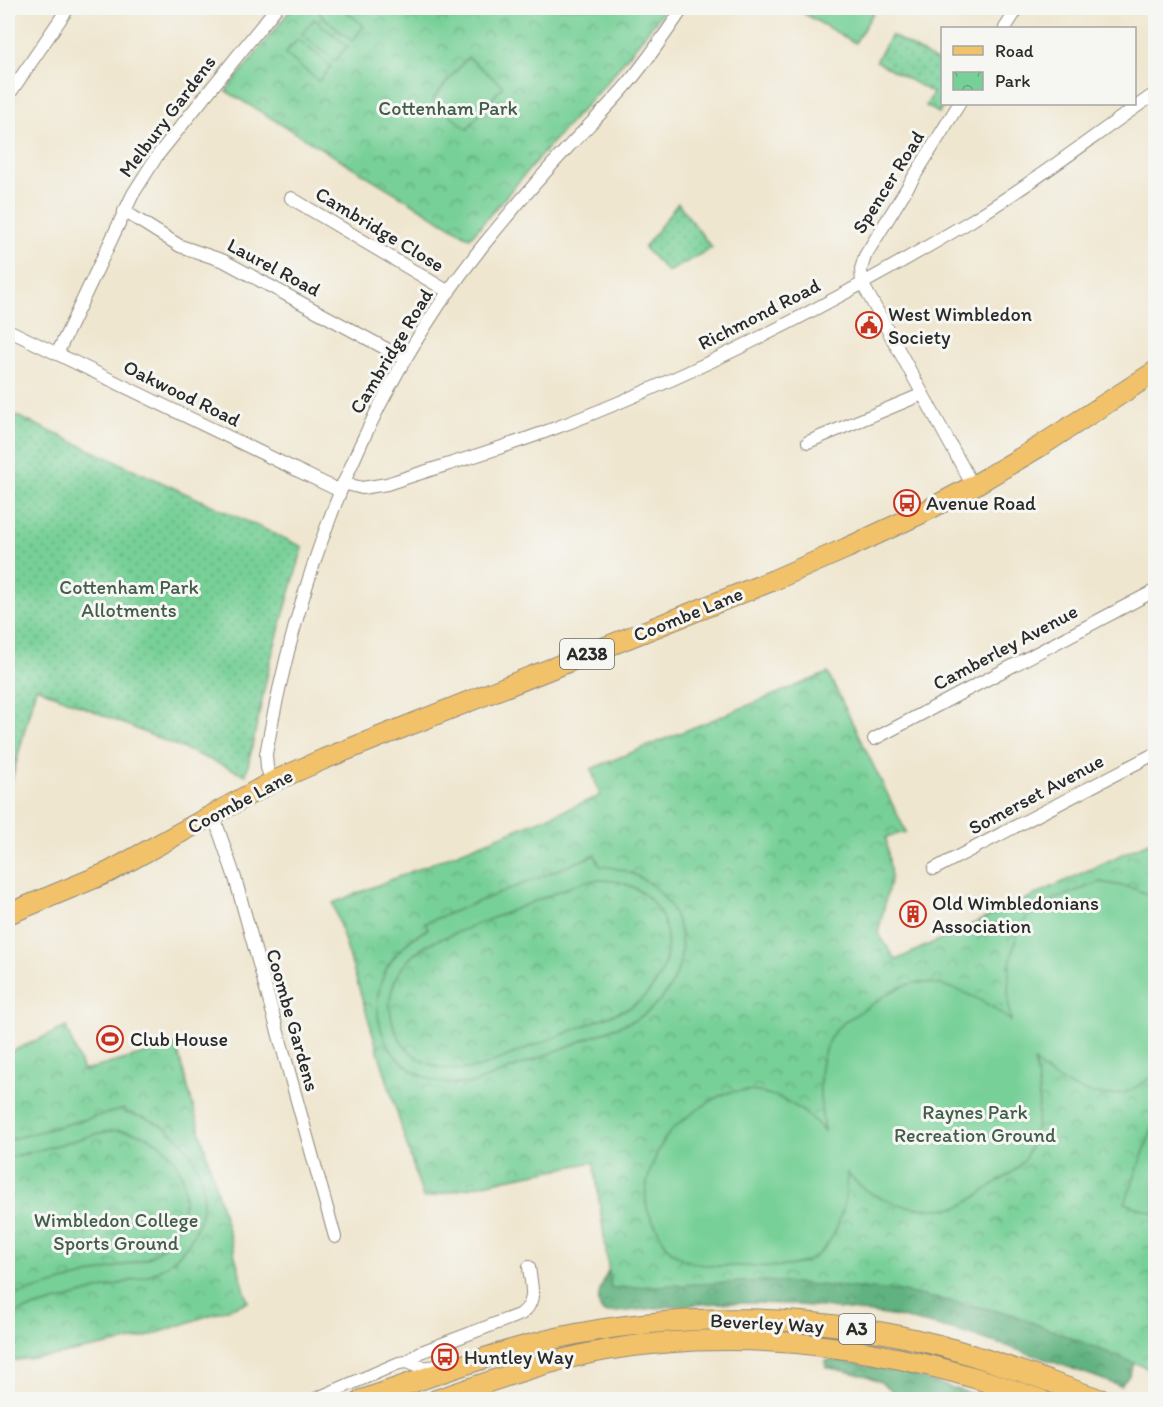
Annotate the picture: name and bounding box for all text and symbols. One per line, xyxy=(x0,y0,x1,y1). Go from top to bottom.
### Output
legend xyxy=(941,27,1136,105)
text: Road xyxy=(995,40,1034,62)
street label: Melbury Gardens xyxy=(113,50,221,182)
text: Park xyxy=(995,70,1030,92)
park label: Cottenham Park xyxy=(378,96,518,120)
street label: Spencer Road xyxy=(847,126,929,238)
street label: Cambridge Close xyxy=(311,181,449,277)
street label: Laurel Road xyxy=(223,232,325,302)
street label: Richmond Road xyxy=(694,273,824,355)
street label: Cambridge Road xyxy=(344,284,438,418)
place label: West Wimbledon Society xyxy=(888,302,1032,349)
public building icon: West Wimbledon Society xyxy=(854,310,884,340)
street label: Oakwood Road xyxy=(119,354,245,432)
bus stop icon: Avenue Road xyxy=(892,488,922,518)
place label: Avenue Road xyxy=(926,491,1036,515)
park label: Cottenham Park Allotments xyxy=(59,575,199,622)
street label: Coombe Lane xyxy=(630,581,746,647)
street label: Camberley Avenue xyxy=(928,599,1082,695)
road number: A238 xyxy=(560,639,614,669)
street label: Somerset Avenue xyxy=(964,748,1108,840)
street label: Coombe Lane xyxy=(183,763,297,839)
place label: Old Wimbledonians Association xyxy=(932,891,1099,938)
building icon: Old Wimbledonians Association xyxy=(898,899,928,929)
street label: Coombe Gardens xyxy=(261,946,325,1094)
sports icon: Club House xyxy=(95,1024,125,1054)
place label: Club House xyxy=(130,1027,228,1051)
park label: Raynes Park Recreation Ground xyxy=(894,1100,1056,1147)
park label: Wimbledon College Sports Ground xyxy=(34,1208,198,1255)
street label: Beverley Way xyxy=(709,1308,825,1338)
road number: A3 xyxy=(839,1314,875,1344)
bus stop icon: Huntley Way xyxy=(430,1342,460,1372)
place label: Huntley Way xyxy=(464,1345,574,1369)

